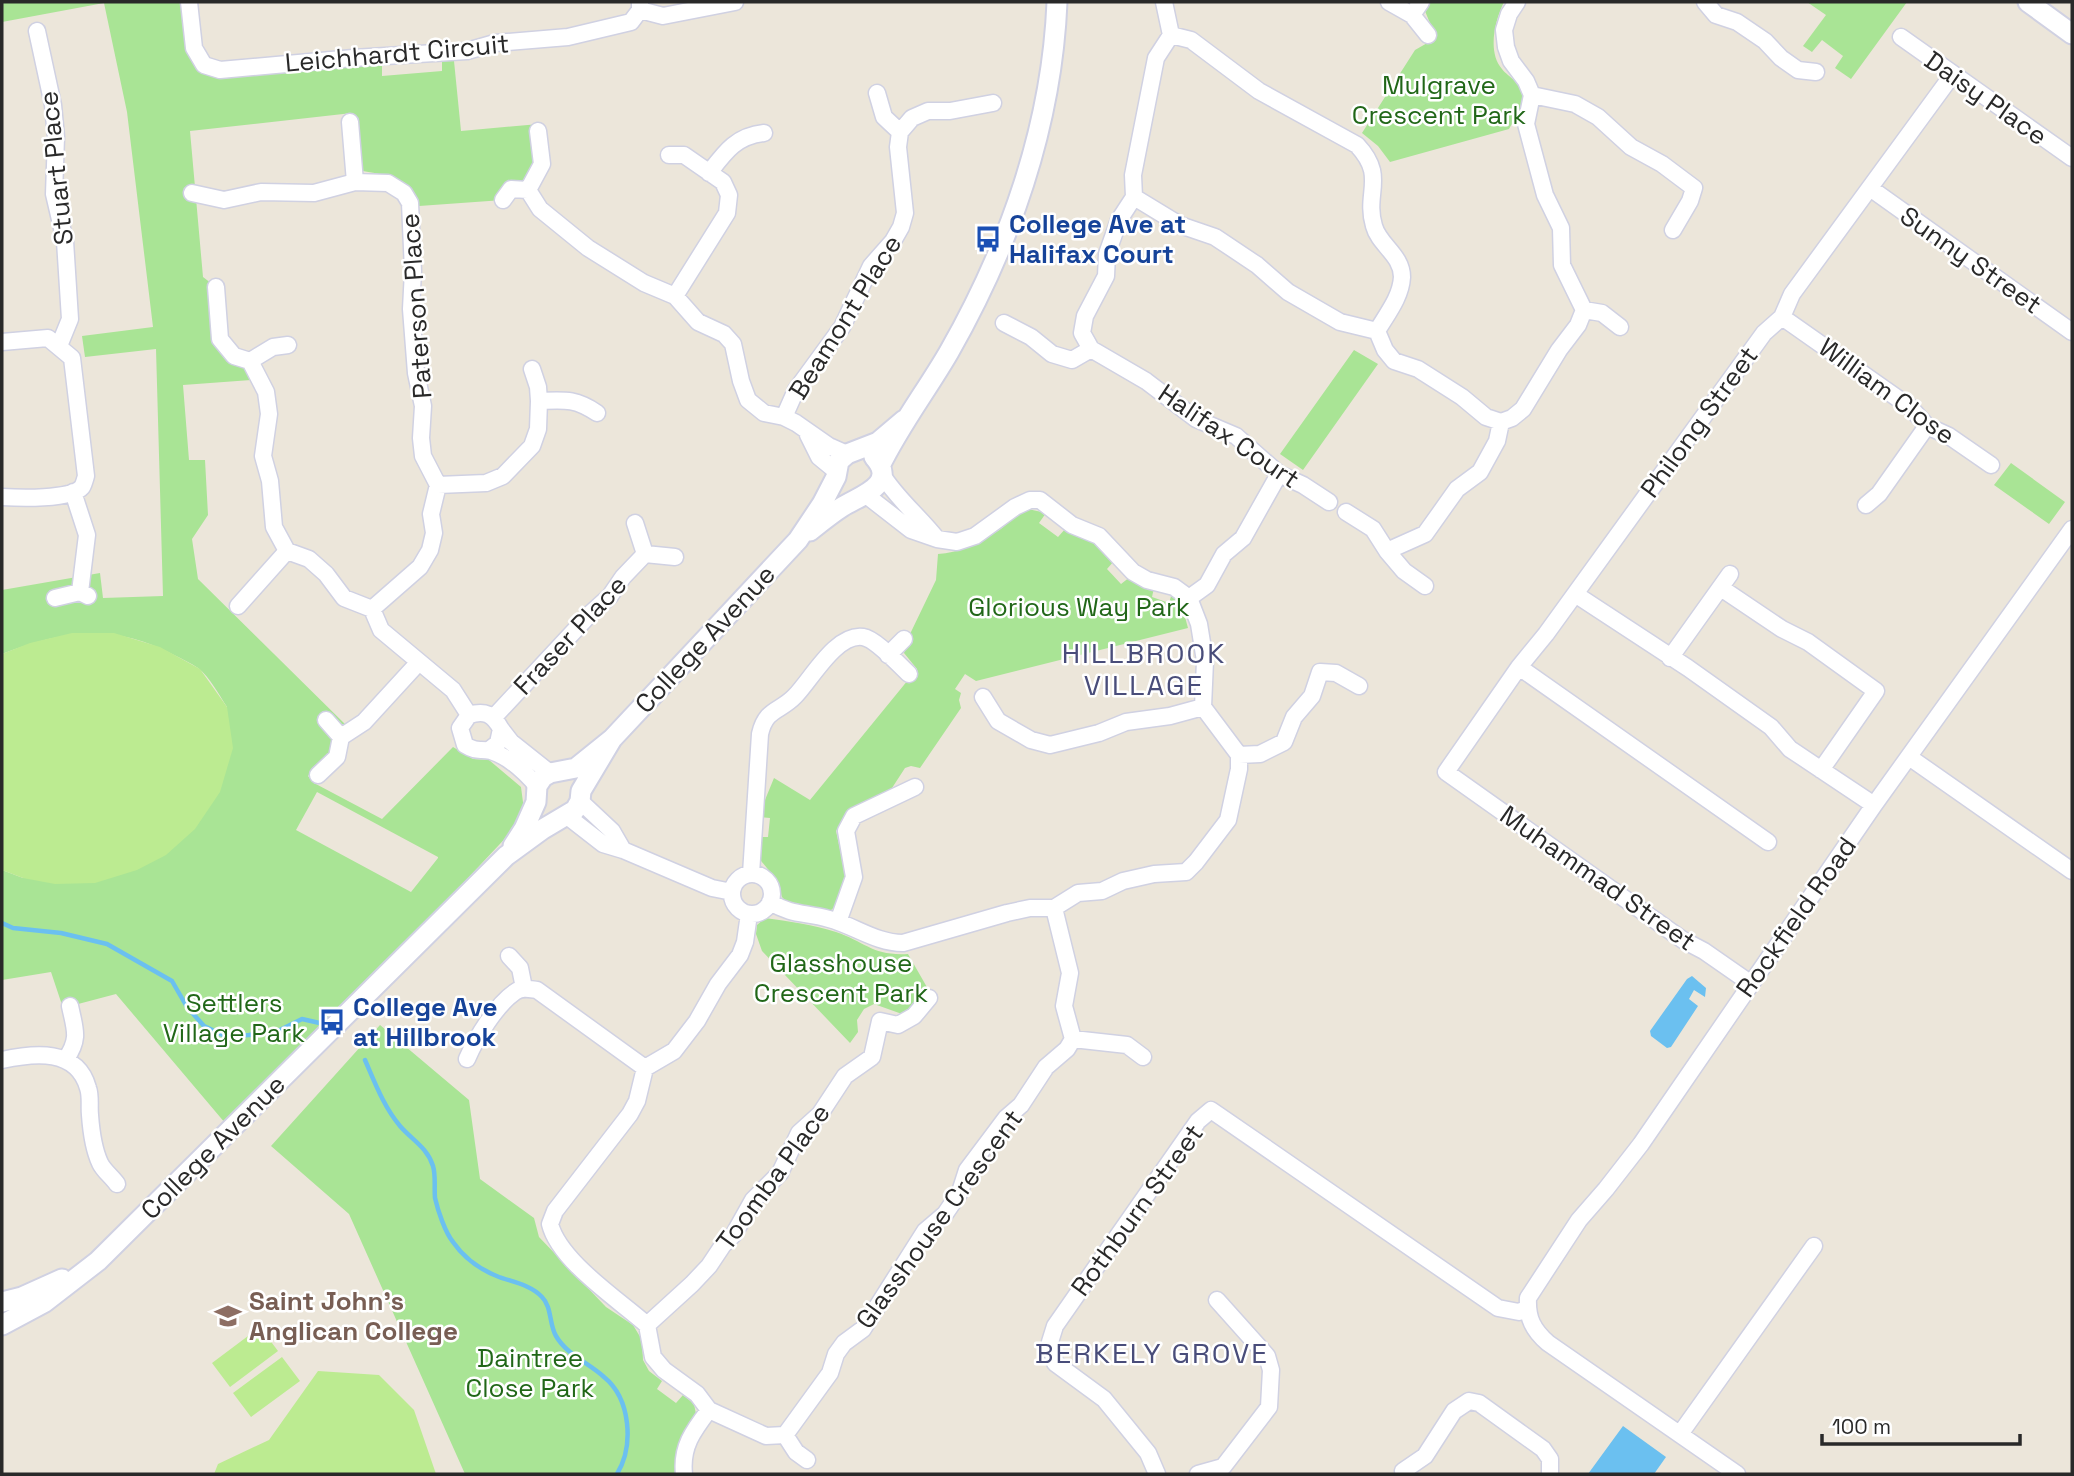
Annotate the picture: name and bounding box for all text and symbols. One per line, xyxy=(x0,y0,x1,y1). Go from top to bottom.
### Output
street label: Leichhardt Circuit xyxy=(283,26,511,80)
street label: Daisy Place xyxy=(1918,43,2054,153)
park label: Mulgrave Crescent Park xyxy=(1352,68,1526,132)
street label: Stuart Place xyxy=(31,89,81,247)
street label: Sunny Street xyxy=(1893,199,2049,321)
place label: College Ave at Halifax Court xyxy=(1009,207,1186,271)
street label: Paterson Place xyxy=(393,212,439,400)
bus stop icon: College Ave at Halifax Court xyxy=(973,224,1003,254)
street label: Beamont Place xyxy=(781,228,909,406)
street label: William Close xyxy=(1812,330,1962,452)
street label: Philong Street xyxy=(1633,340,1765,504)
street label: Halifax Court xyxy=(1152,376,1306,496)
street label: College Avenue xyxy=(627,558,783,720)
street label: Fraser Place xyxy=(506,568,634,702)
park label: Glorious Way Park xyxy=(968,590,1190,624)
district label: HILLBROOK VILLAGE xyxy=(1062,635,1226,703)
street label: Muhammad Street xyxy=(1493,798,1703,958)
street label: Rockfield Road xyxy=(1728,830,1864,1004)
park label: Glasshouse Crescent Park xyxy=(754,946,928,1010)
park label: Settlers Village Park xyxy=(163,986,305,1050)
place label: College Ave at Hillbrook xyxy=(353,990,497,1054)
bus stop icon: College Ave at Hillbrook xyxy=(317,1007,347,1037)
street label: College Avenue xyxy=(133,1067,293,1227)
street label: Toomba Place xyxy=(708,1097,838,1257)
street label: Glasshouse Crescent xyxy=(848,1103,1030,1335)
street label: Rothburn Street xyxy=(1063,1117,1211,1303)
place label: Saint John's Anglican College xyxy=(249,1284,458,1348)
school or university icon: Saint John's Anglican College xyxy=(213,1301,243,1331)
district label: BERKELY GROVE xyxy=(1035,1335,1269,1371)
park label: Daintree Close Park xyxy=(466,1341,594,1405)
scale bar xyxy=(1822,1402,2020,1446)
text: 100 m xyxy=(1832,1413,1891,1440)

